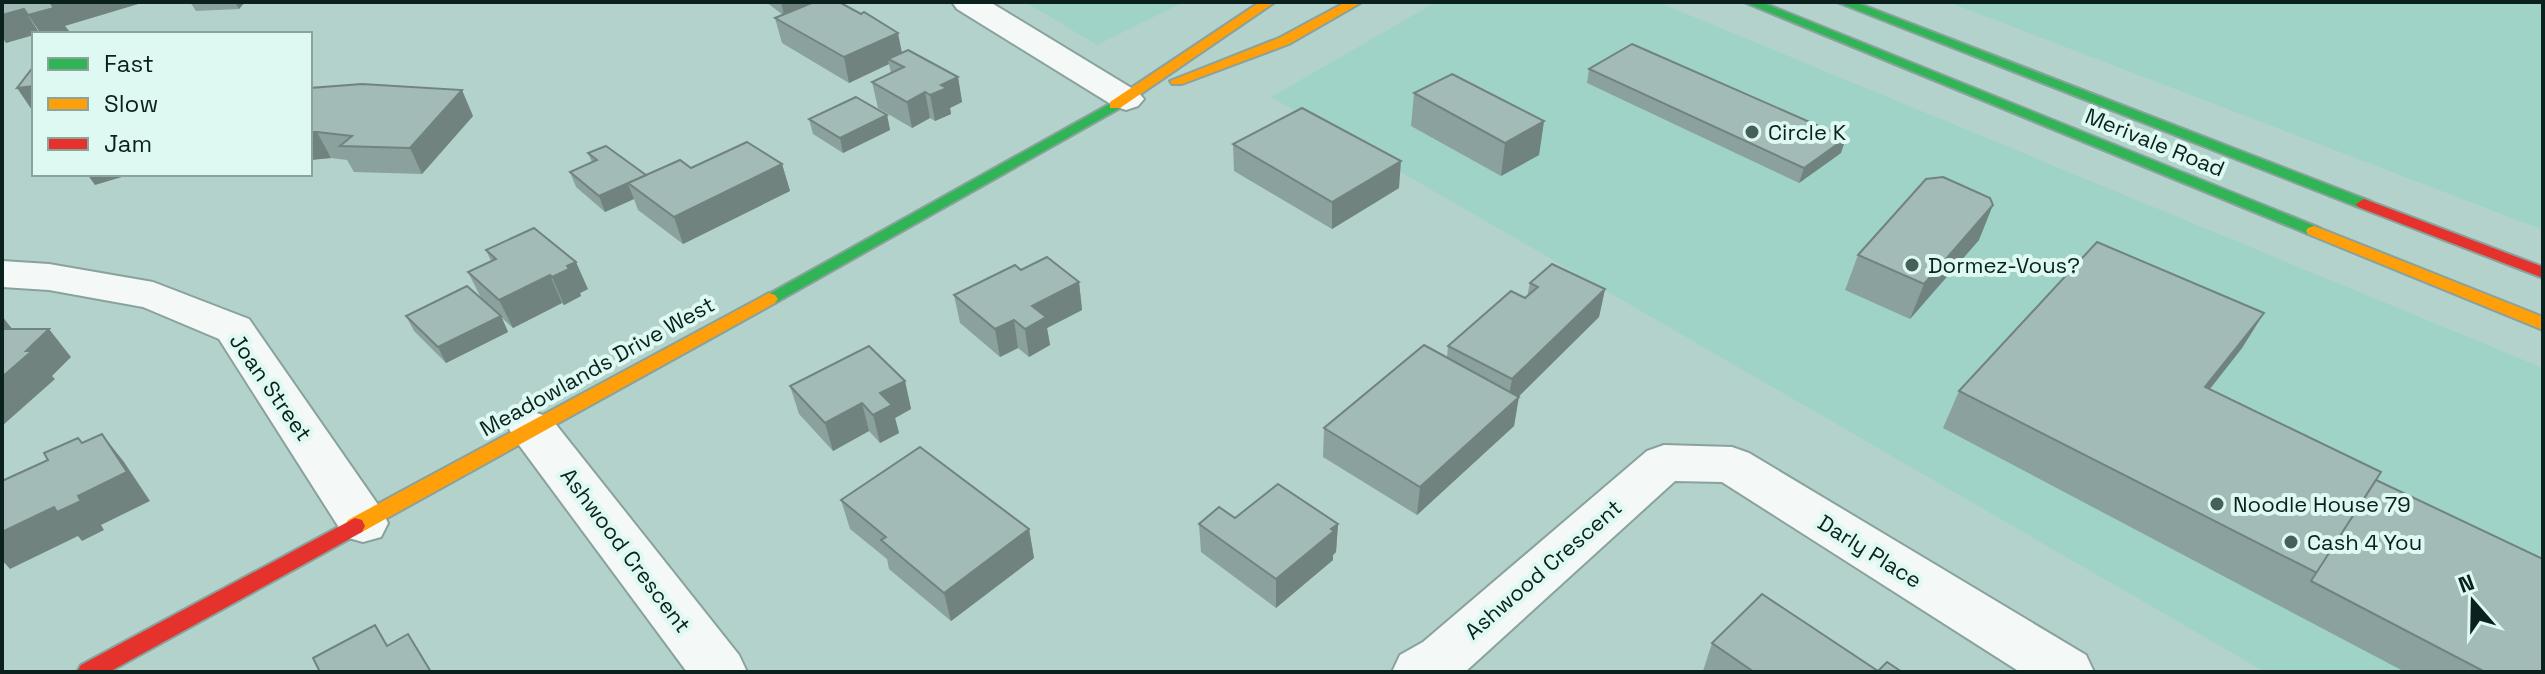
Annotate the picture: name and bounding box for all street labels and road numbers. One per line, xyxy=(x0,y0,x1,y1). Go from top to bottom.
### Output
street label: Merivale Road xyxy=(2081,101,2229,183)
street label: Meadowlands Drive West xyxy=(475,290,719,442)
street label: Joan Street xyxy=(224,328,318,446)
street label: Ashwood Crescent xyxy=(555,462,697,638)
street label: Ashwood Crescent xyxy=(1459,493,1627,645)
street label: Darly Place xyxy=(1813,508,1927,594)

